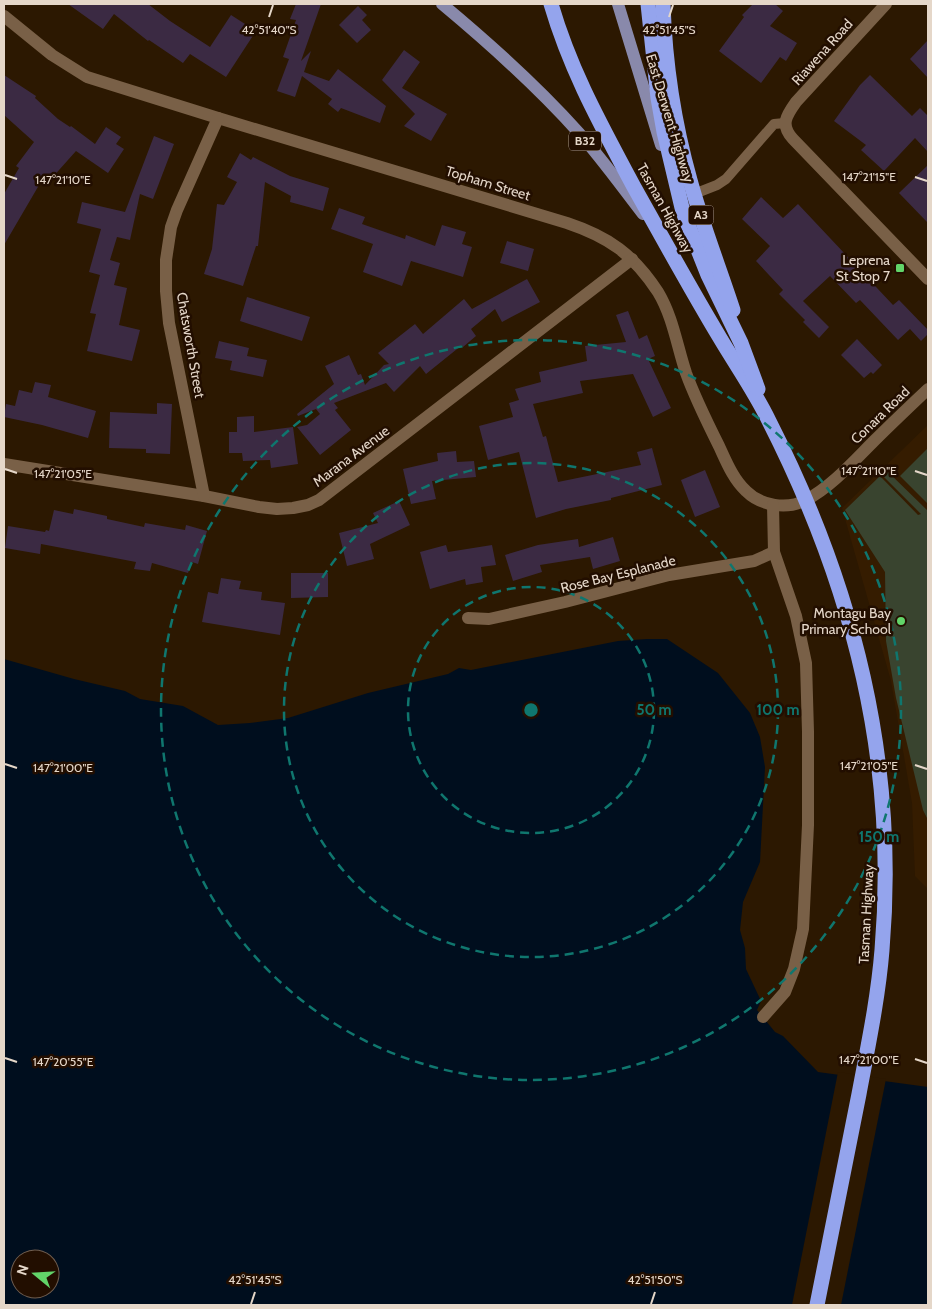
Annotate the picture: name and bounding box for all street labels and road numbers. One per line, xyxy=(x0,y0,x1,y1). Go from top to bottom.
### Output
street label: Riawena Road xyxy=(787,15,857,89)
street label: East Derwent Highway xyxy=(642,52,698,184)
road number: B32 xyxy=(569,132,601,150)
street label: Tasman Highway xyxy=(633,160,697,256)
street label: Topham Street xyxy=(443,162,533,204)
road number: A3 xyxy=(688,206,714,224)
street label: Chatsworth Street xyxy=(173,291,209,399)
street label: Conara Road xyxy=(847,382,913,448)
street label: Marana Avenue xyxy=(309,421,393,491)
street label: Rose Bay Esplanade xyxy=(559,551,677,597)
street label: Tasman Highway xyxy=(854,864,878,964)

